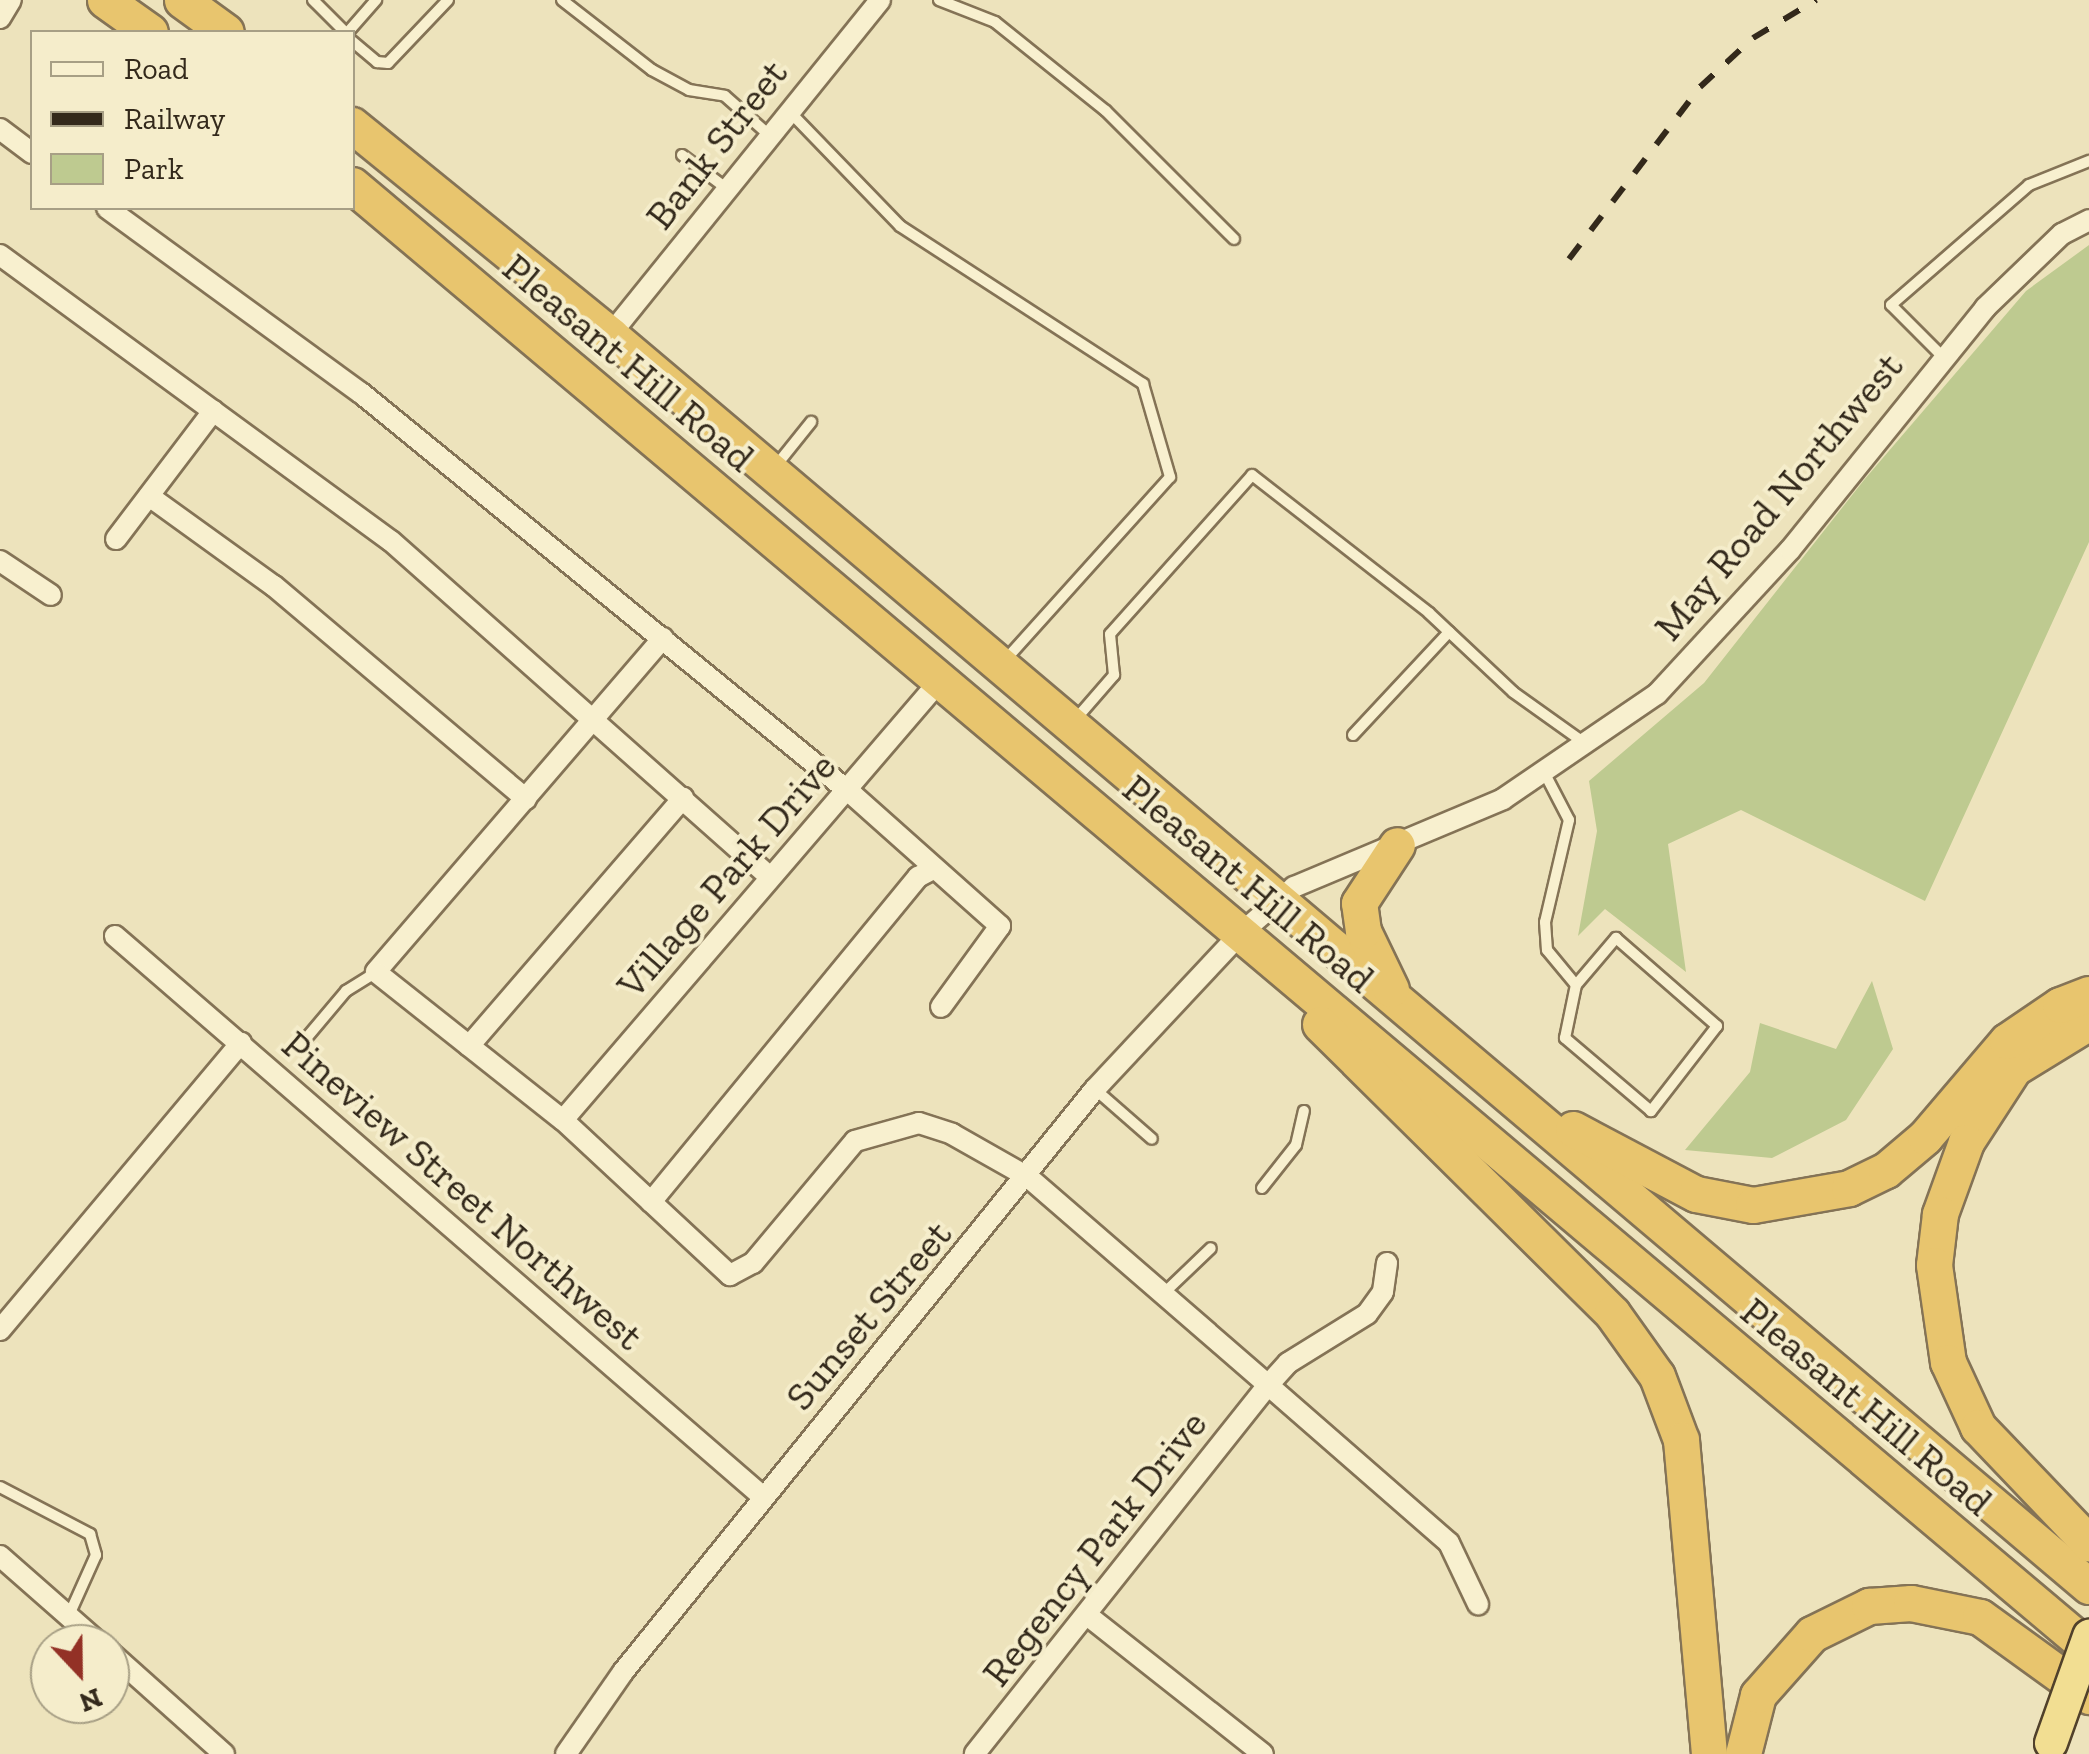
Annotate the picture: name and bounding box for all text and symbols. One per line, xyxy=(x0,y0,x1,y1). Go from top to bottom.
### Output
legend xyxy=(30,30,355,210)
street label: Bank Street xyxy=(635,50,797,238)
text: Road xyxy=(124,51,189,87)
text: Railway xyxy=(124,101,225,137)
text: Park xyxy=(124,151,184,187)
street label: Pleasant Hill Road xyxy=(494,243,764,481)
street label: May Road Northwest xyxy=(1643,342,1913,650)
street label: Village Park Drive xyxy=(606,743,846,1007)
street label: Pleasant Hill Road xyxy=(1114,764,1384,1002)
street label: Pineview Street Northwest xyxy=(272,1020,654,1360)
street label: Sunset Street xyxy=(775,1211,961,1419)
street label: Pleasant Hill Road xyxy=(1732,1287,2002,1525)
street label: Regency Park Drive xyxy=(971,1400,1217,1696)
north arrow xyxy=(30,1624,130,1724)
text: N xyxy=(75,1681,107,1720)

